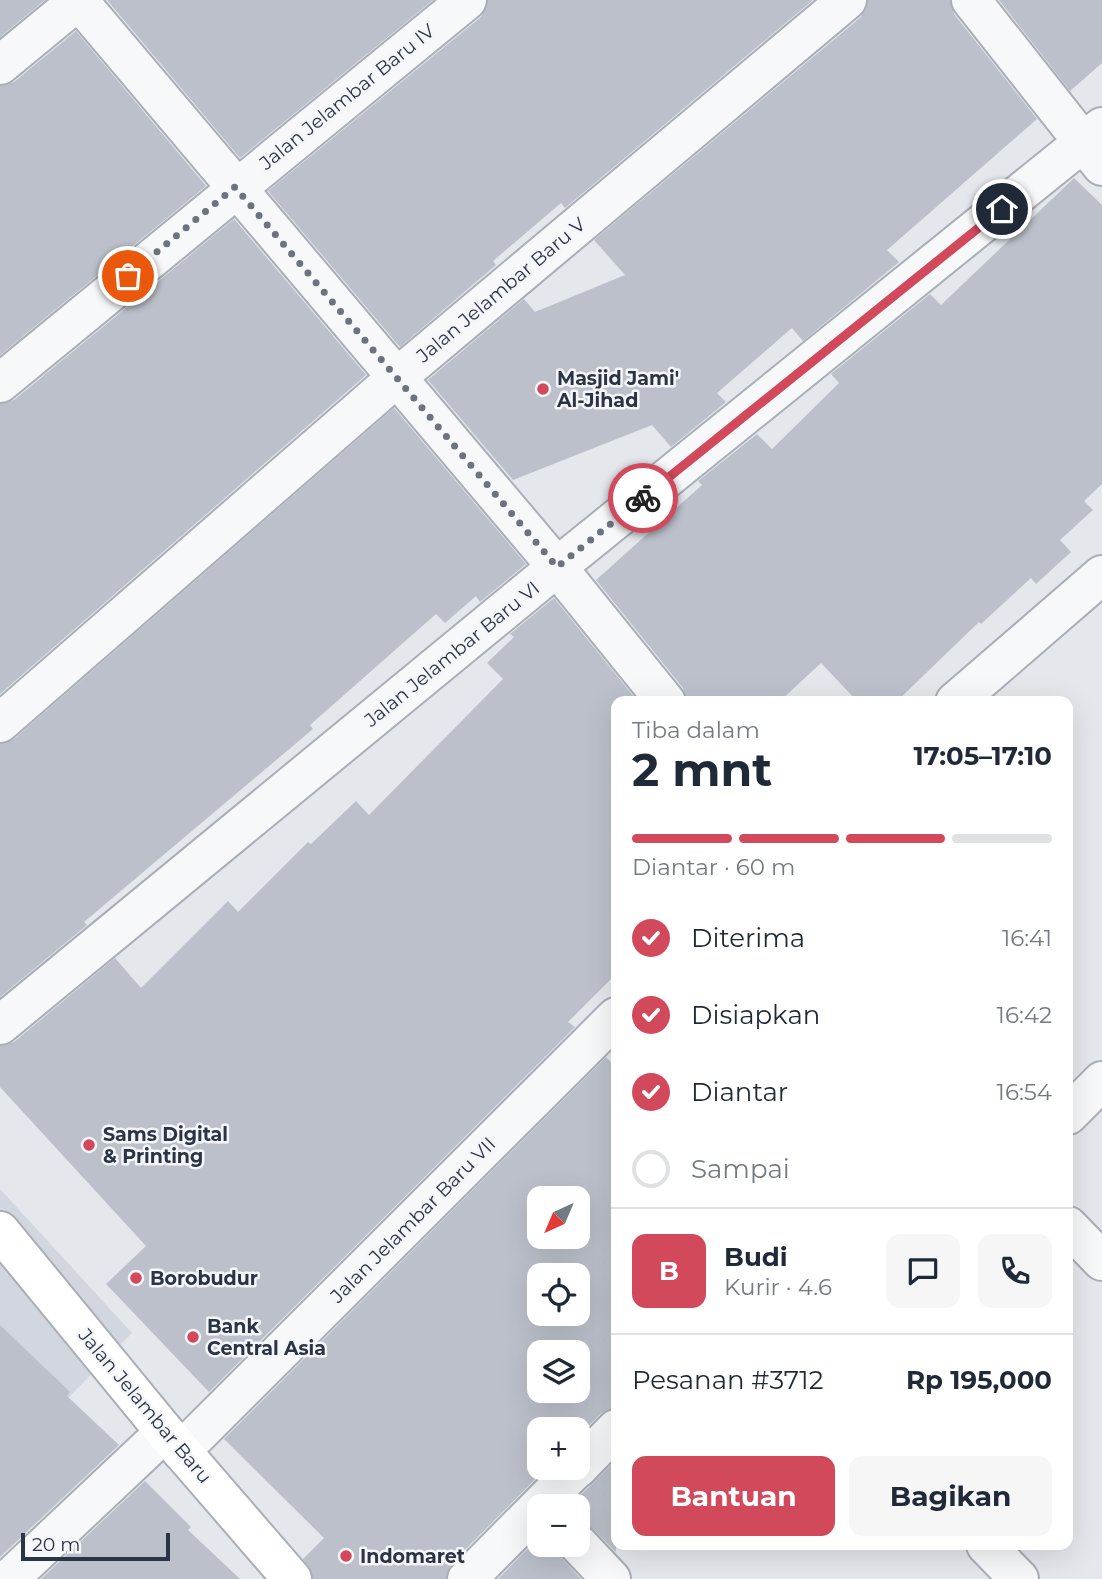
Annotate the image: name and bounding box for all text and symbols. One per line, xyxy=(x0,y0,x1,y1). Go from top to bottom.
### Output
street label: Jalan Jelambar Baru IV xyxy=(254,19,440,175)
pin xyxy=(972,179,1032,239)
icon: home xyxy=(983,190,1021,228)
street label: Jalan Jelambar Baru V xyxy=(411,212,591,368)
pin xyxy=(98,246,158,306)
icon: bag xyxy=(109,257,147,295)
place label: Masjid Jami' Al-Jihad xyxy=(556,367,679,412)
marker: Masjid Jami' Al-Jihad xyxy=(535,381,551,397)
courier xyxy=(608,463,678,533)
icon: bike xyxy=(624,479,662,517)
street label: Jalan Jelambar Baru VI xyxy=(359,576,544,732)
text: Tiba dalam xyxy=(632,716,760,744)
text: 17:05–17:10 xyxy=(913,740,1052,772)
text: 2 mnt xyxy=(632,741,772,798)
text: Diantar · 60 m xyxy=(632,853,795,881)
icon: check xyxy=(632,919,670,957)
text: Diterima xyxy=(691,922,805,954)
text: 16:41 xyxy=(1002,924,1052,952)
icon: check xyxy=(632,996,670,1034)
text: Disiapkan xyxy=(691,999,820,1031)
text: 16:42 xyxy=(997,1001,1052,1029)
icon: check xyxy=(632,1073,670,1111)
text: Diantar xyxy=(691,1076,788,1108)
text: 16:54 xyxy=(997,1078,1052,1106)
place label: Sams Digital & Printing xyxy=(103,1123,228,1168)
street label: Jalan Jelambar Baru VII xyxy=(325,1133,500,1308)
marker: Sams Digital & Printing xyxy=(81,1137,97,1153)
text: Sampai xyxy=(691,1153,790,1185)
north arrow xyxy=(527,1186,590,1250)
map controls xyxy=(527,1186,590,1557)
button: chat xyxy=(886,1234,960,1308)
button: phone xyxy=(978,1234,1052,1308)
text: Budi xyxy=(724,1241,788,1273)
text: B xyxy=(659,1255,679,1287)
button: locate xyxy=(527,1263,590,1326)
place label: Borobudur xyxy=(150,1267,258,1290)
marker: Borobudur xyxy=(128,1270,144,1286)
text: Kurir · 4.6 xyxy=(724,1273,832,1301)
place label: Bank Central Asia xyxy=(207,1315,326,1360)
street label: Jalan Jelambar Baru xyxy=(73,1323,216,1488)
marker: Bank Central Asia xyxy=(185,1329,201,1345)
button: layers xyxy=(527,1340,590,1403)
text: Pesanan #3712 xyxy=(632,1364,824,1396)
text: Rp 195,000 xyxy=(906,1364,1052,1396)
button: + xyxy=(527,1417,590,1480)
button: Bantuan xyxy=(632,1456,835,1536)
button: Bagikan xyxy=(849,1456,1052,1536)
button: − xyxy=(527,1494,590,1557)
scale bar xyxy=(21,1530,170,1562)
text: 20 m xyxy=(32,1533,80,1556)
place label: Indomaret xyxy=(360,1545,465,1568)
marker: Indomaret xyxy=(338,1548,354,1564)

